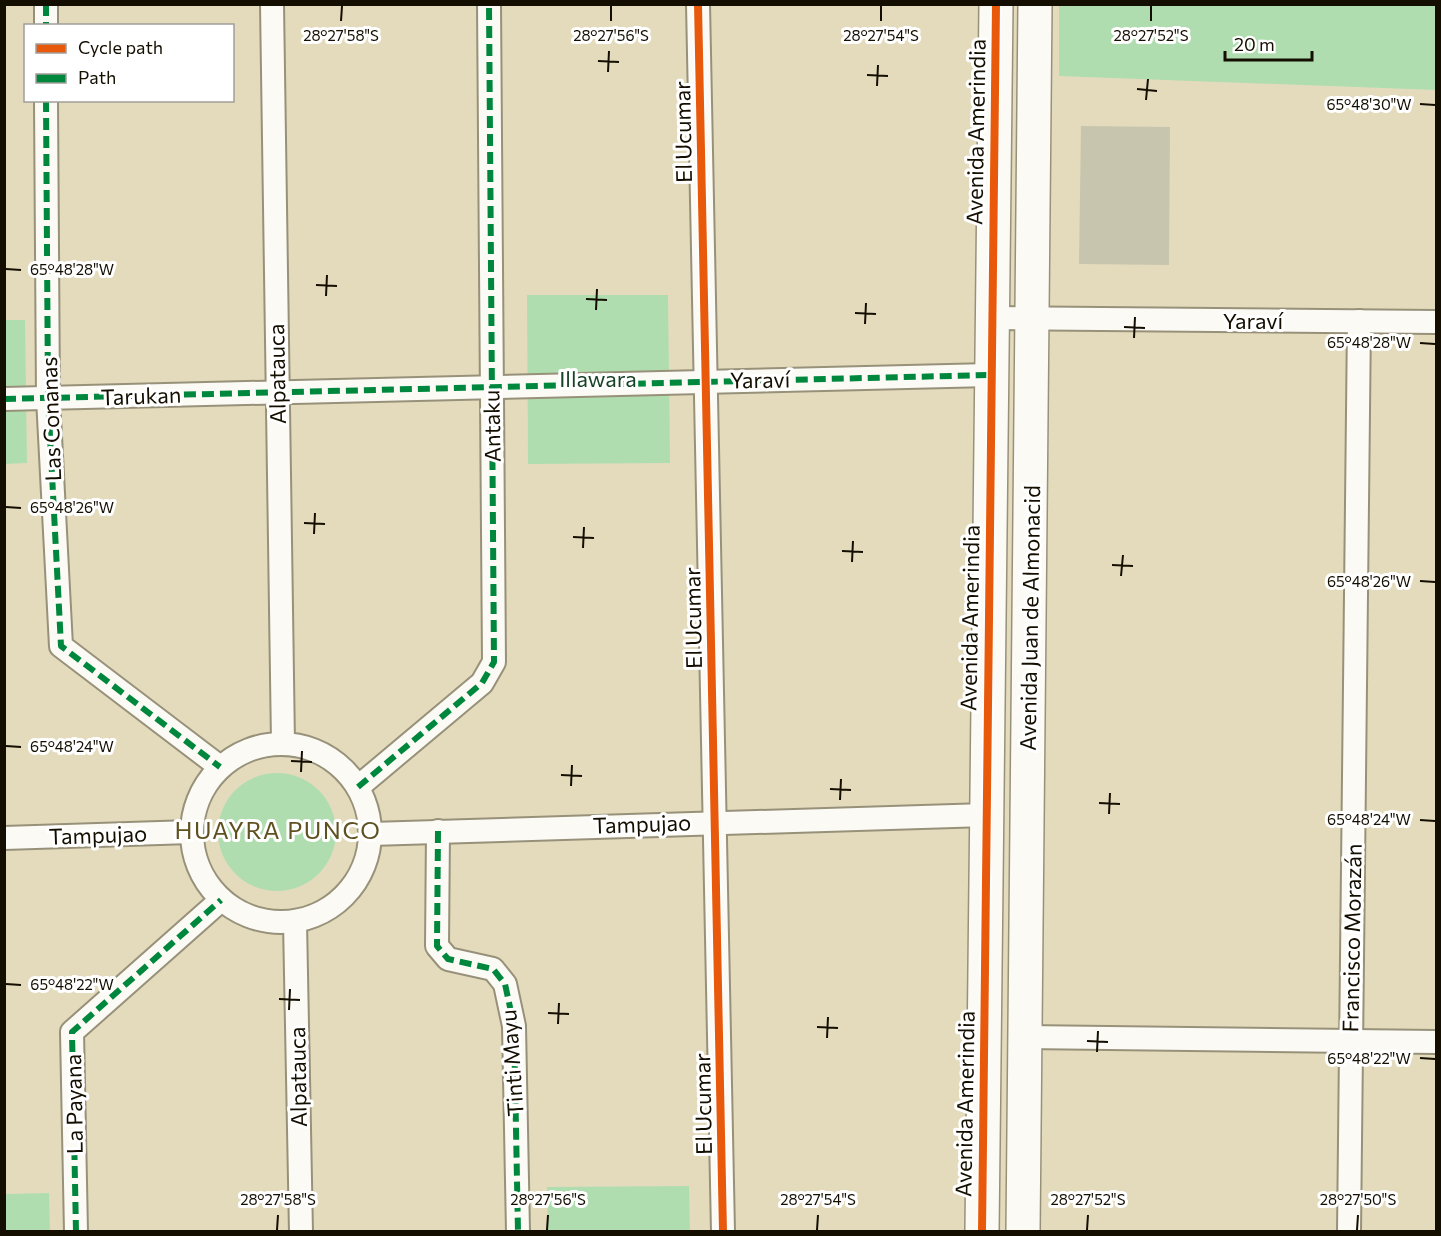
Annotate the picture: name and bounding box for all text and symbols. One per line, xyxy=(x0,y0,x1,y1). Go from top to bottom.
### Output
legend xyxy=(24,24,234,102)
scale bar xyxy=(1225,24,1312,62)
text: 28°27'58"S xyxy=(303,26,379,44)
text: 28°27'56"S xyxy=(573,26,649,44)
text: 28°27'54"S xyxy=(843,26,919,44)
text: 28°27'52"S xyxy=(1114,26,1189,44)
text: 20 m xyxy=(1234,33,1275,55)
text: Cycle path xyxy=(78,36,163,58)
street label: Avenida Amerindia xyxy=(960,39,991,225)
text: Path xyxy=(78,66,116,88)
street label: El Ucumar xyxy=(668,81,697,183)
text: 65°48'30"W xyxy=(1326,95,1412,113)
text: 65°48'28"W xyxy=(30,260,114,278)
street label: Yaraví xyxy=(1223,307,1285,334)
street label: Alpatauca xyxy=(262,324,291,424)
text: 65°48'28"W xyxy=(1327,333,1411,351)
street label: Las Conanas xyxy=(35,356,66,482)
park label: Illawara xyxy=(559,365,637,392)
street label: Yaraví xyxy=(730,365,792,394)
street label: Tarukan xyxy=(100,381,182,410)
street label: Antaku xyxy=(477,390,506,463)
street label: Avenida Juan de Almonacid xyxy=(1014,485,1045,751)
text: 65°48'26"W xyxy=(30,498,114,516)
street label: Avenida Amerindia xyxy=(954,525,985,711)
street label: El Ucumar xyxy=(678,567,707,669)
text: 65°48'26"W xyxy=(1327,572,1411,590)
text: 65°48'24"W xyxy=(30,737,114,755)
street label: Tampujao xyxy=(592,808,692,839)
text: 65°48'24"W xyxy=(1327,810,1411,828)
district label: HUAYRA PUNCO xyxy=(175,815,381,844)
street label: Tampujao xyxy=(48,819,148,850)
street label: Francisco Morazán xyxy=(1336,843,1367,1033)
text: 65°48'22"W xyxy=(30,975,114,993)
street label: Tinti Mayu xyxy=(494,1009,529,1117)
street label: Avenida Amerindia xyxy=(949,1011,980,1197)
street label: Alpatauca xyxy=(283,1027,312,1127)
text: 65°48'22"W xyxy=(1327,1049,1411,1067)
street label: El Ucumar xyxy=(688,1053,717,1155)
street label: La Payana xyxy=(59,1054,88,1154)
text: 28°27'58"S xyxy=(240,1190,316,1208)
text: 28°27'56"S xyxy=(510,1190,586,1208)
text: 28°27'54"S xyxy=(780,1190,856,1208)
text: 28°27'52"S xyxy=(1051,1190,1126,1208)
text: 28°27'50"S xyxy=(1320,1190,1396,1208)

